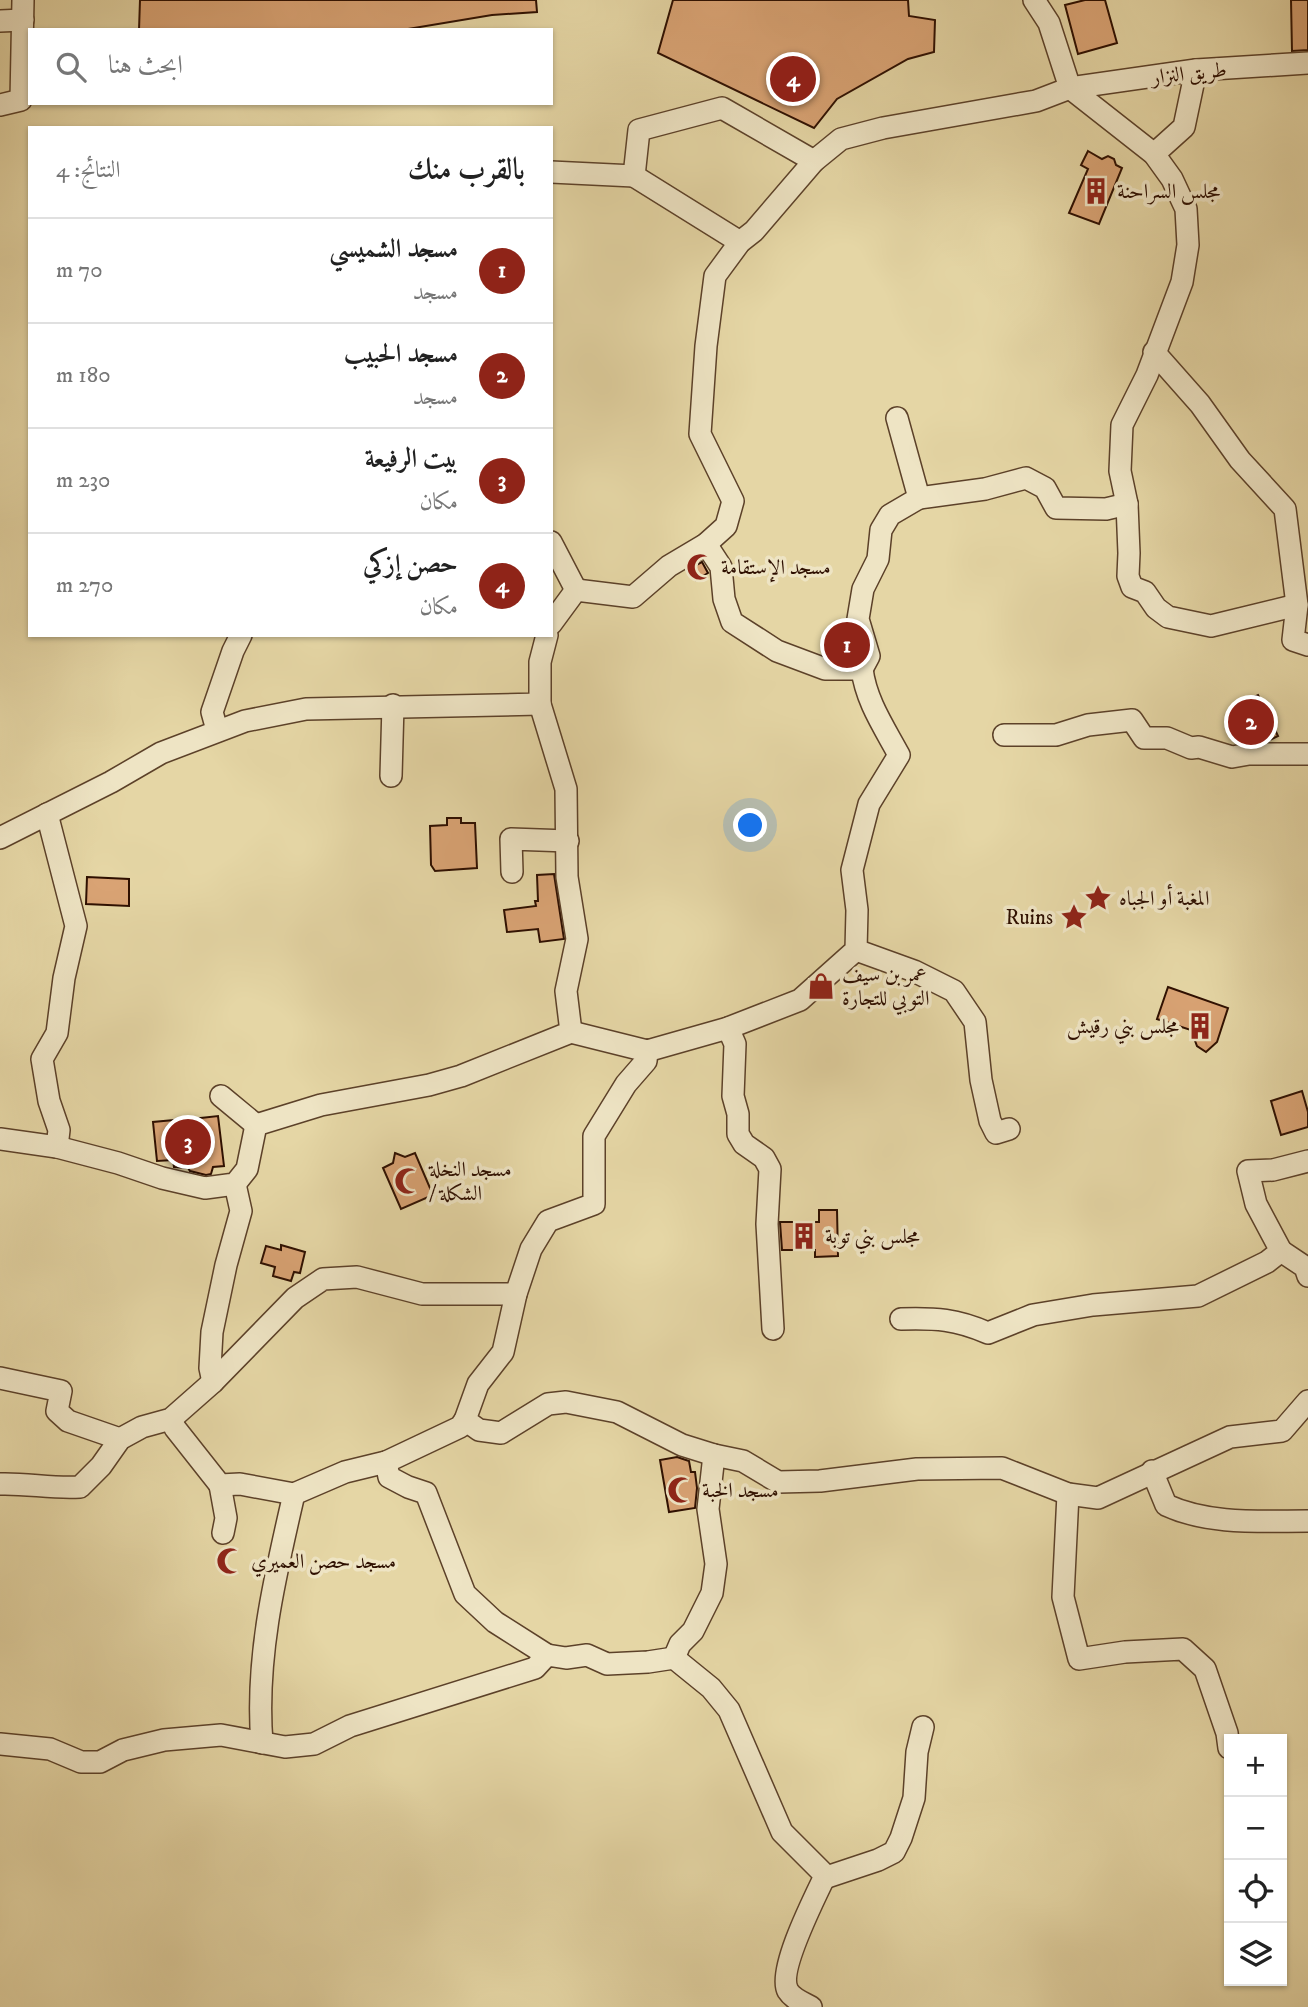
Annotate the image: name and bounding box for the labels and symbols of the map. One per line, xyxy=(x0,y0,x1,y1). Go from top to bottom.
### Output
pin: 4 xyxy=(770,53,816,105)
street label: طريق النزار xyxy=(1148,57,1228,91)
building icon: مجلس السراحنة xyxy=(1081,176,1111,206)
place label: مجلس السراحنة xyxy=(1117,179,1221,205)
mosque icon: مسجد الإستقامة xyxy=(685,552,715,582)
place label: مسجد الإستقامة xyxy=(721,555,831,583)
pin: 1 xyxy=(824,619,870,671)
pin: 2 xyxy=(1228,696,1274,748)
your location xyxy=(733,808,767,842)
place icon: المغبة أو الجباه xyxy=(1083,883,1113,913)
place label: المغبة أو الجباه xyxy=(1119,883,1210,912)
place icon: Ruins xyxy=(1059,902,1089,932)
place label: Ruins xyxy=(1005,905,1053,931)
place label: عمر بن سيف التوبي للتجارة xyxy=(842,962,930,1015)
shop icon: عمر بن سيف التوبي للتجارة xyxy=(806,971,836,1001)
building icon: مجلس بني رقيش xyxy=(1185,1011,1215,1041)
place label: مجلس بني رقيش xyxy=(1067,1014,1179,1045)
pin: 3 xyxy=(165,1116,211,1168)
place label: مسجد النخلة / الشكلة xyxy=(428,1157,512,1207)
mosque icon: مسجد النخلة / الشكلة xyxy=(393,1166,423,1196)
building icon: مجلس بني توبة xyxy=(789,1221,819,1251)
place label: مجلس بني توبة xyxy=(825,1224,920,1255)
mosque icon: مسجد الخبة xyxy=(666,1475,696,1505)
place label: مسجد الخبة xyxy=(702,1478,779,1504)
mosque icon: مسجد حصن العميري xyxy=(215,1546,245,1576)
place label: مسجد حصن العميري xyxy=(251,1549,396,1577)

